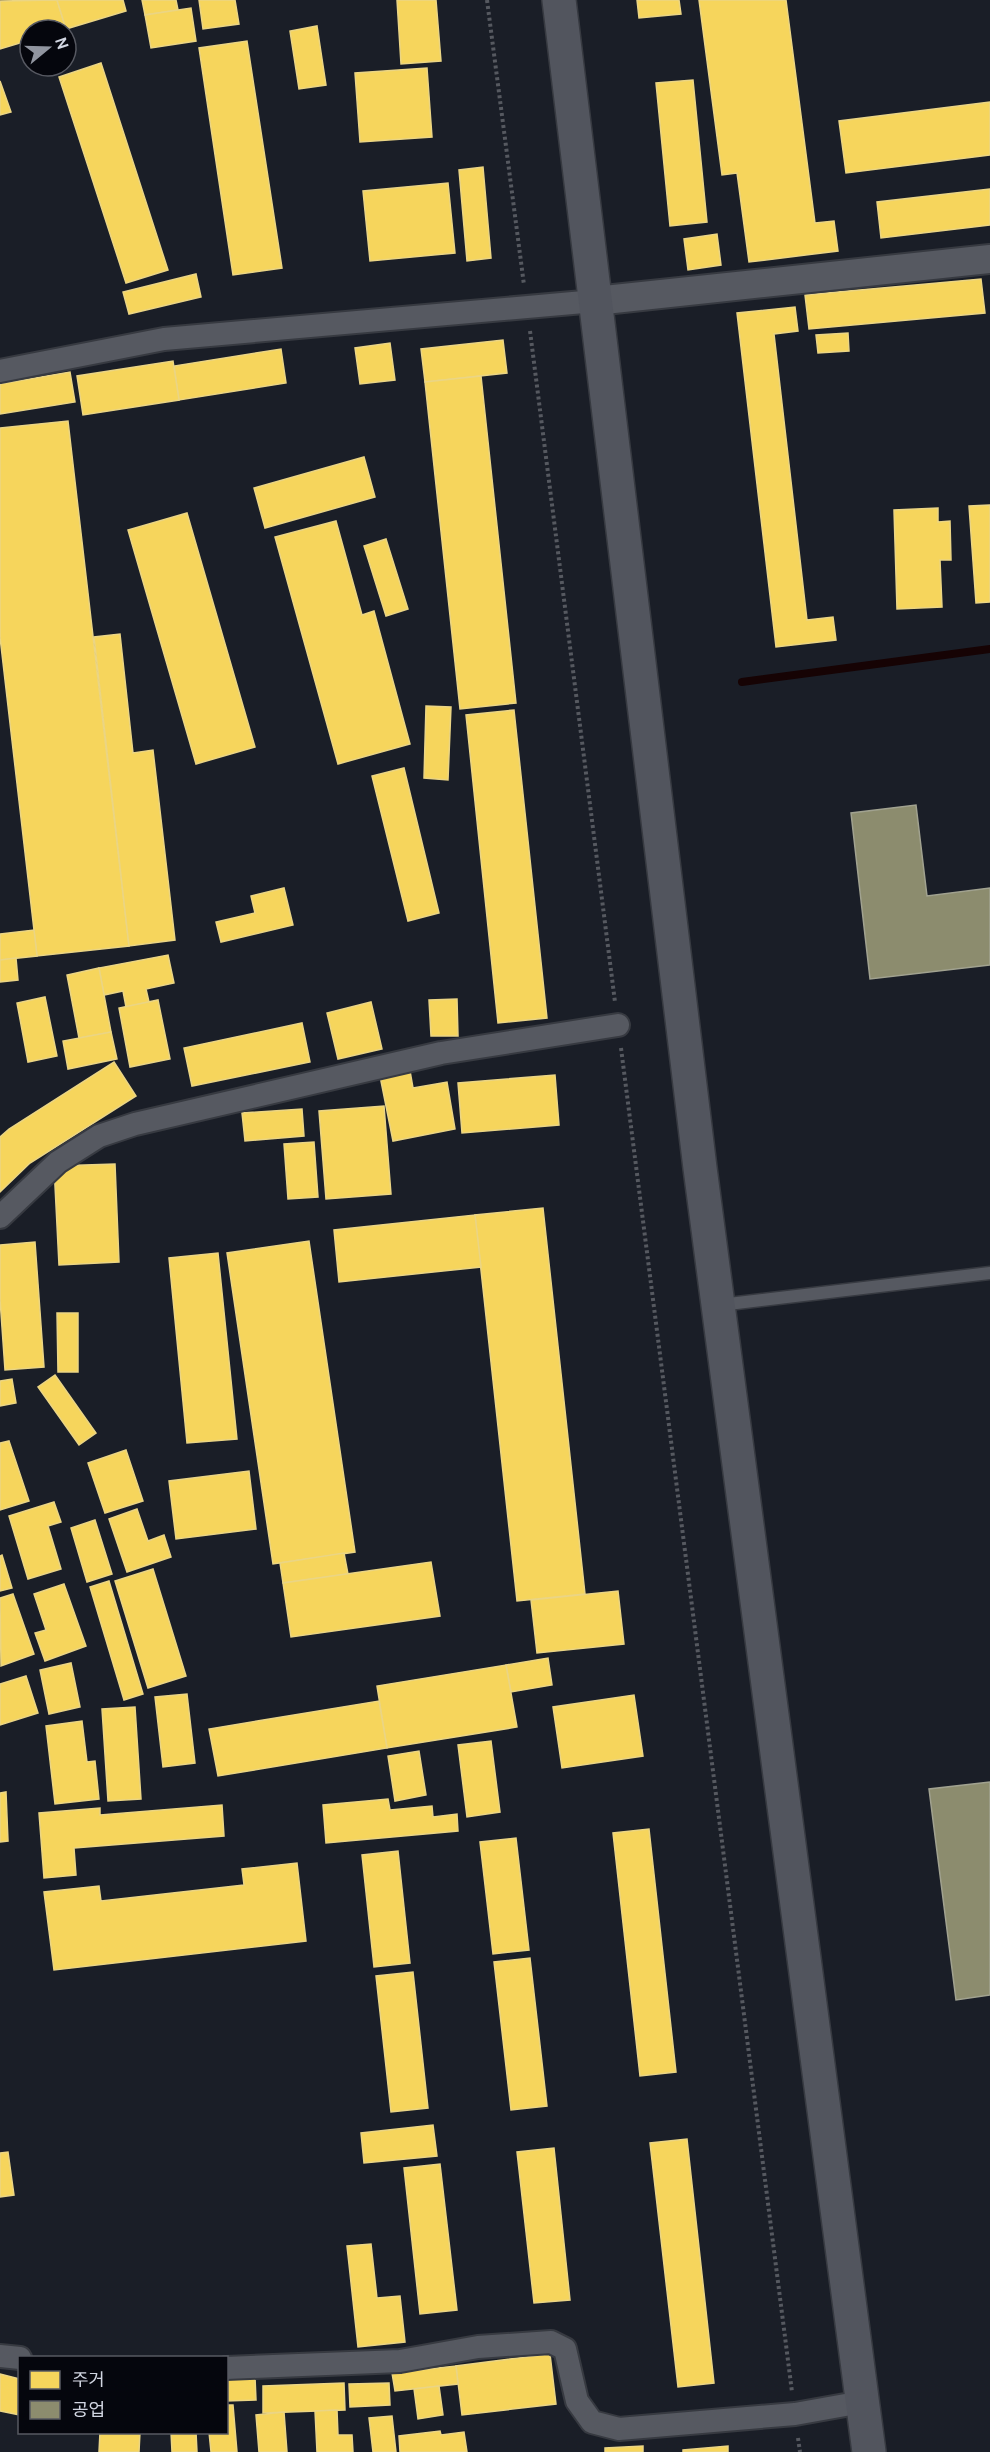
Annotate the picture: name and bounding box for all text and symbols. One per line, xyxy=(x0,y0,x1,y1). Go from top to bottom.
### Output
north arrow xyxy=(18,18,78,78)
text: N xyxy=(51,35,73,52)
legend xyxy=(18,2356,228,2434)
text: 주거 xyxy=(72,2369,105,2391)
text: 공업 xyxy=(72,2399,105,2421)

